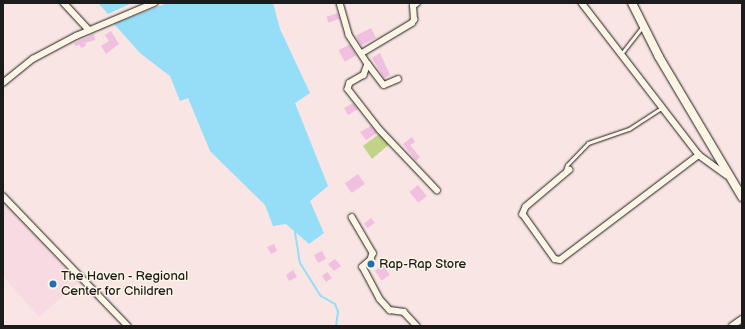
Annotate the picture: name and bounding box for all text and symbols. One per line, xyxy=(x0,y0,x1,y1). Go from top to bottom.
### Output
place label: Rap-Rap Store xyxy=(379,256,467,272)
marker: Rap-Rap Store xyxy=(366,259,376,269)
place label: The Haven - Regional Center for Children xyxy=(61,269,189,300)
marker: The Haven - Regional Center for Children xyxy=(48,279,58,289)

